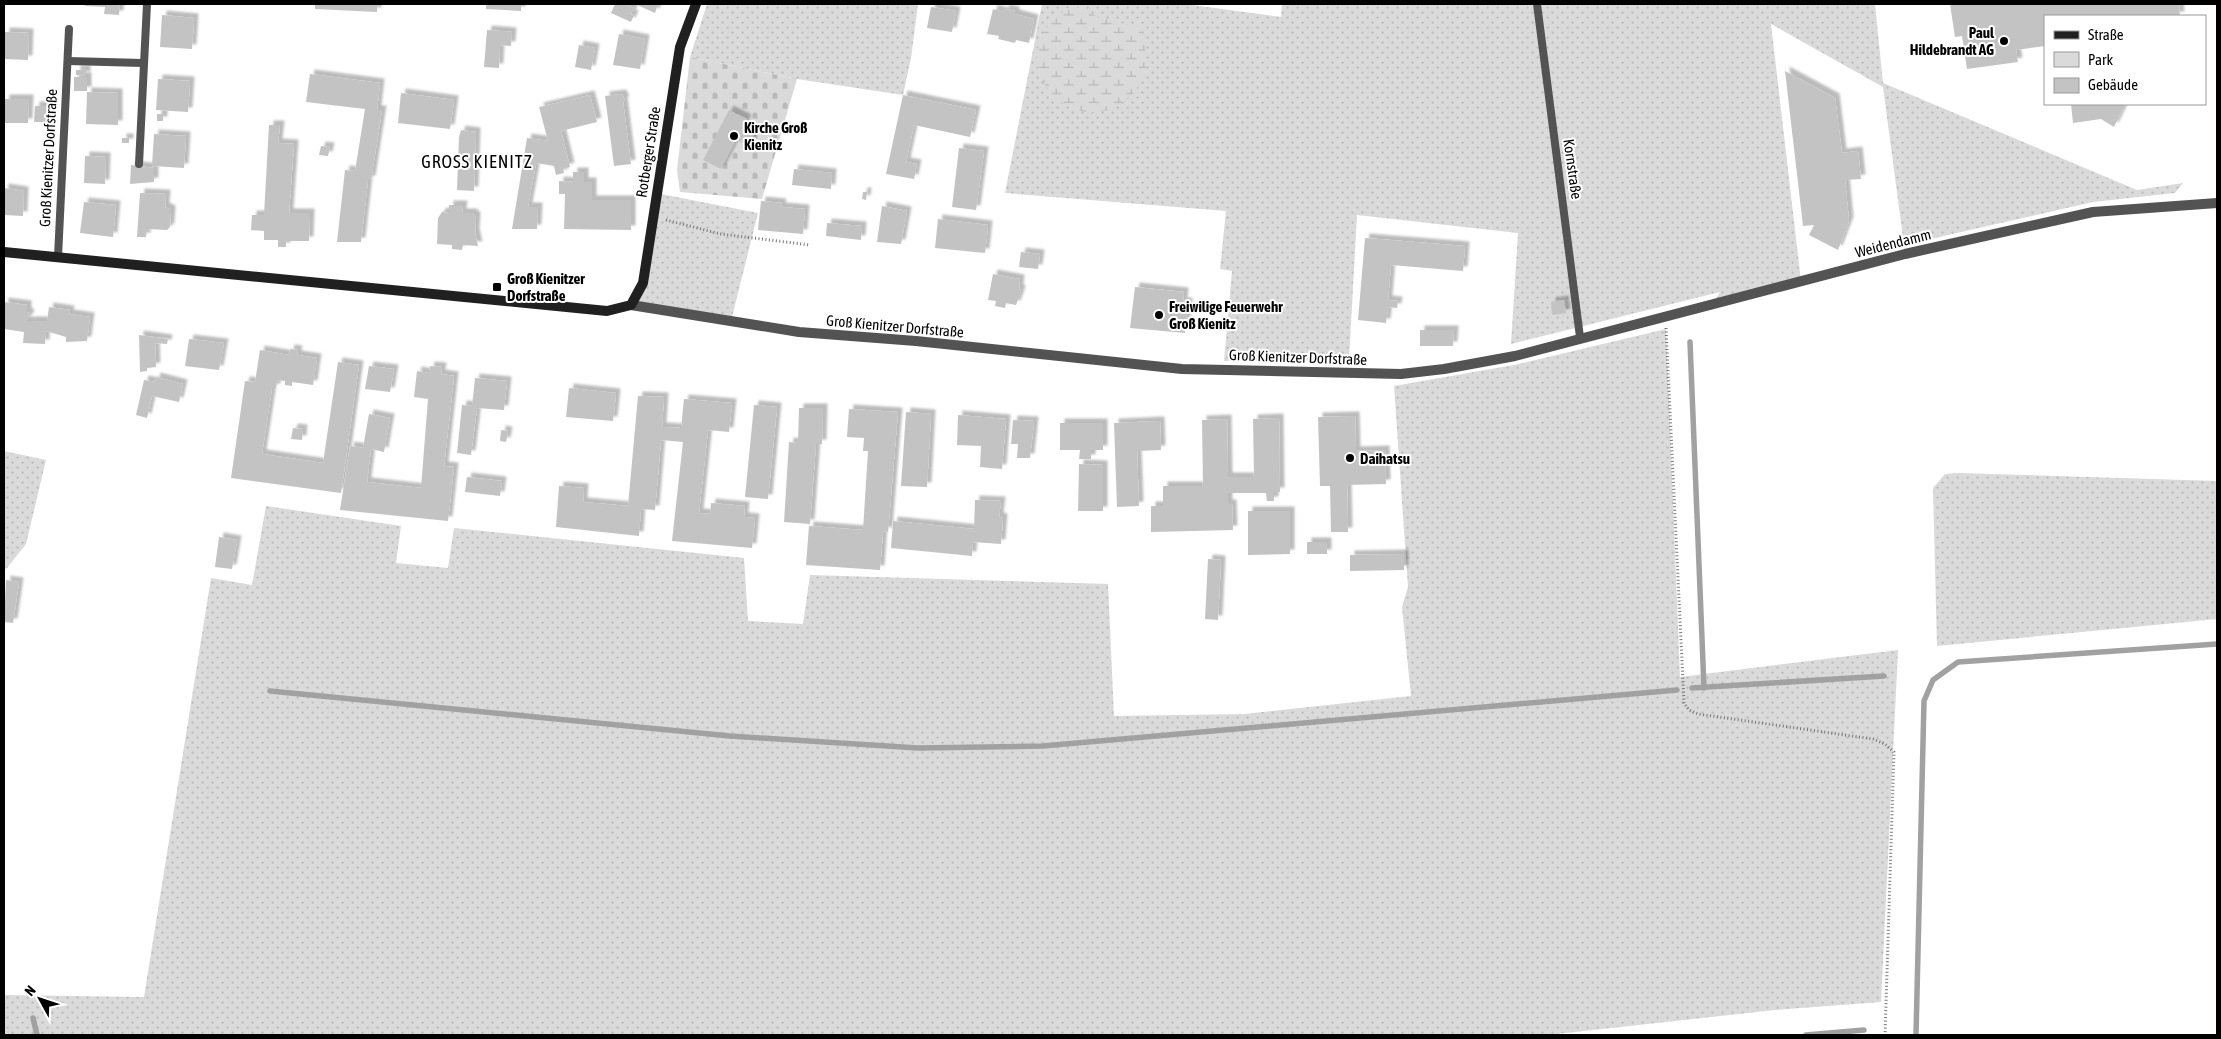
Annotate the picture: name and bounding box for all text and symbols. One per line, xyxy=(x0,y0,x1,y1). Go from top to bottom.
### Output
legend xyxy=(2044,15,2206,105)
place label: Paul Hildebrandt AG xyxy=(1910,24,1995,58)
text: Straße xyxy=(2088,26,2124,43)
marker: Paul Hildebrandt AG xyxy=(1998,35,2010,47)
text: Park xyxy=(2088,51,2113,68)
text: Gebäude xyxy=(2088,76,2138,93)
street label: Groß Kienitzer Dorfstraße xyxy=(36,88,60,227)
street label: Rotberger Straße xyxy=(632,105,664,199)
place label: Kirche Groß Kienitz xyxy=(744,119,807,153)
marker: Kirche Groß Kienitz xyxy=(728,130,740,142)
street label: Kornstraße xyxy=(1560,138,1586,200)
district label: GROSS KIENITZ xyxy=(421,151,533,172)
street label: Weidendamm xyxy=(1853,225,1933,261)
place label: Groß Kienitzer Dorfstraße xyxy=(507,270,585,304)
marker: Groß Kienitzer Dorfstraße xyxy=(491,281,503,293)
place label: Freiwilige Feuerwehr Groß Kienitz xyxy=(1169,298,1283,332)
marker: Freiwilige Feuerwehr Groß Kienitz xyxy=(1153,309,1165,321)
street label: Groß Kienitzer Dorfstraße xyxy=(825,312,965,341)
street label: Groß Kienitzer Dorfstraße xyxy=(1229,346,1368,368)
place label: Daihatsu xyxy=(1360,450,1410,467)
marker: Daihatsu xyxy=(1344,452,1356,464)
north arrow xyxy=(15,974,65,1024)
text: N xyxy=(21,982,39,999)

